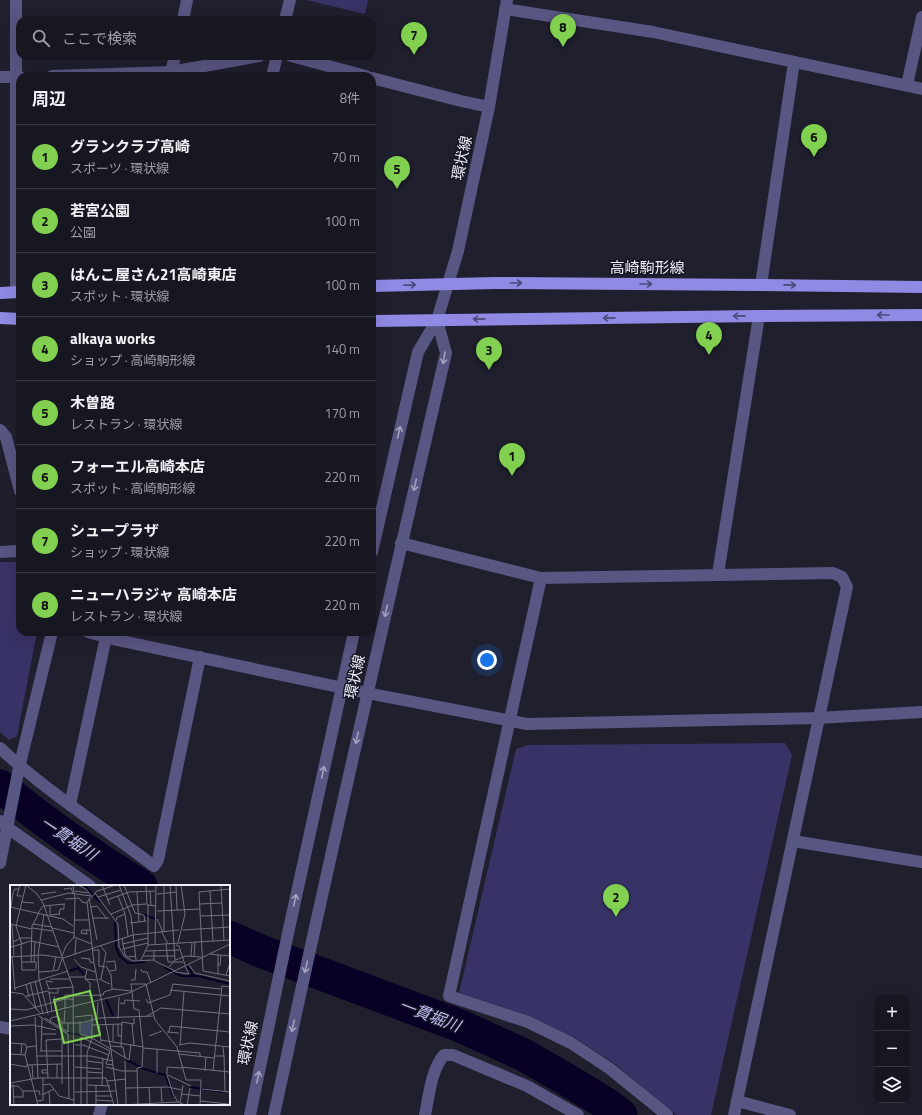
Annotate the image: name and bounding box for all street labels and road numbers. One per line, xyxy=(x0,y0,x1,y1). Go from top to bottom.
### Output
street label: 環状線 xyxy=(446,133,477,182)
street label: 高崎駒形線 xyxy=(609,256,685,279)
street label: 環状線 xyxy=(338,652,371,701)
street label: 環状線 xyxy=(232,1018,263,1067)

